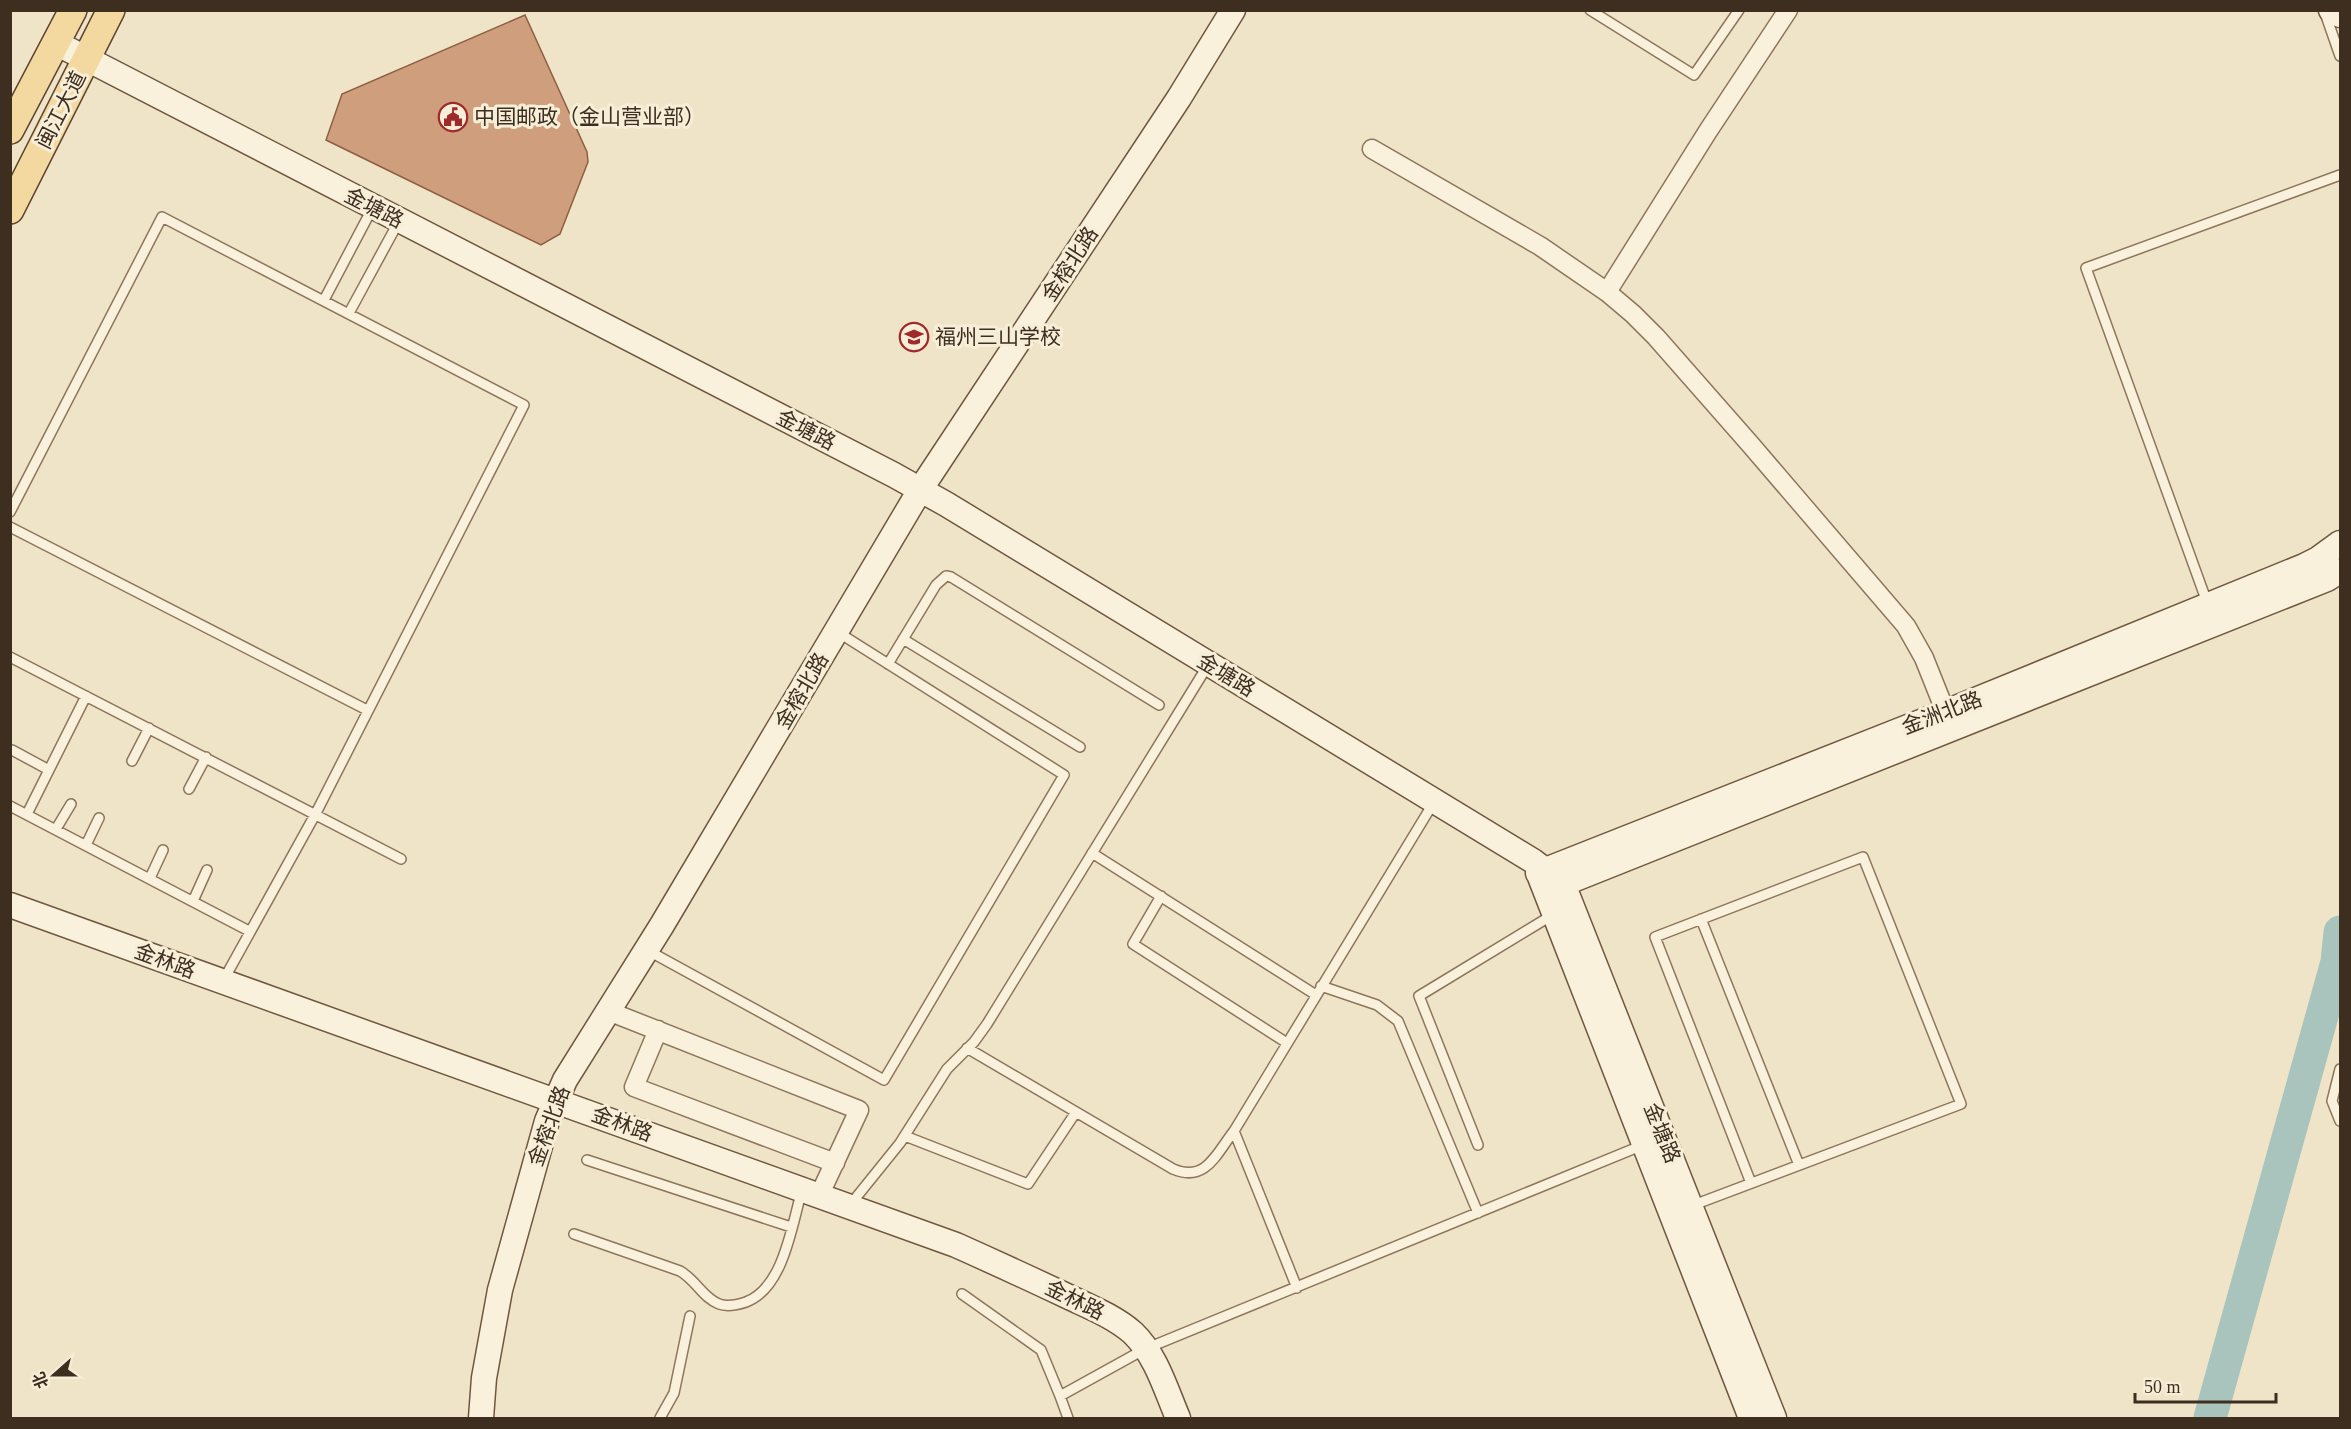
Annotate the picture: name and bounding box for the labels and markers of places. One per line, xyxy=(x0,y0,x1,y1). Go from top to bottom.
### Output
public building icon: 中国邮政（金山营业部） xyxy=(437,101,469,133)
place label: 中国邮政（金山营业部） xyxy=(474,105,705,129)
school or university icon: 福州三山学校 xyxy=(898,321,930,353)
place label: 福州三山学校 xyxy=(935,325,1061,349)

